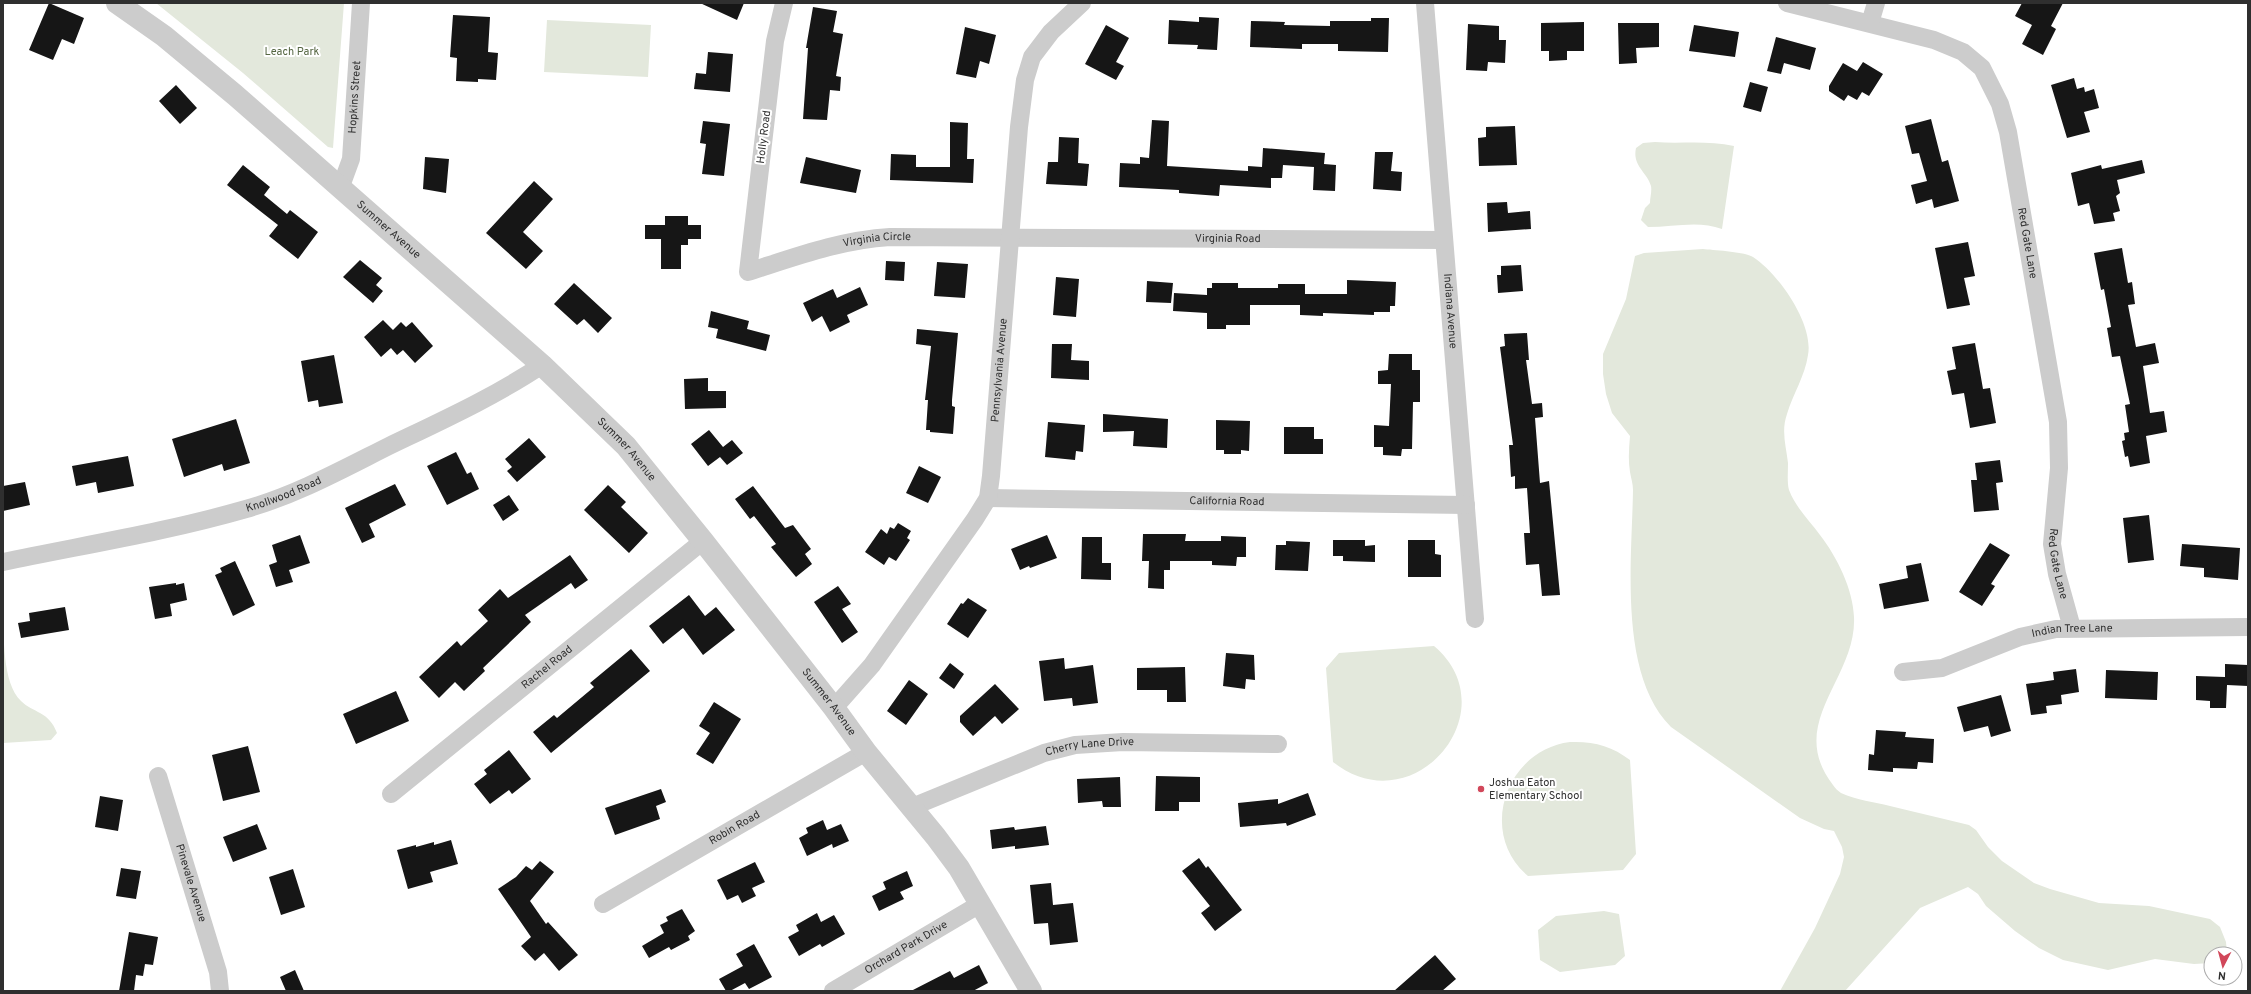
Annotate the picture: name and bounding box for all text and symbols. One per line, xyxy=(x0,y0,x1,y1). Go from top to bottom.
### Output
park label: Leach Park xyxy=(265,45,320,59)
street label: Hopkins Street xyxy=(346,60,364,134)
street label: Holly Road xyxy=(754,110,774,164)
street label: Summer Avenue xyxy=(353,198,424,262)
street label: Red Gate Lane xyxy=(2014,206,2040,280)
street label: Virginia Circle xyxy=(841,230,911,251)
street label: Virginia Road xyxy=(1195,232,1261,246)
street label: Indiana Avenue xyxy=(1440,273,1460,349)
street label: Pennsylvania Avenue xyxy=(988,318,1011,423)
street label: Summer Avenue xyxy=(594,415,659,484)
street label: Knollwood Road xyxy=(244,474,324,516)
street label: California Road xyxy=(1189,494,1265,509)
street label: Red Gate Lane xyxy=(2045,528,2071,601)
street label: Indian Tree Lane xyxy=(2030,621,2113,641)
street label: Rachel Road xyxy=(519,642,576,692)
street label: Summer Avenue xyxy=(799,666,859,739)
street label: Cherry Lane Drive xyxy=(1044,735,1134,759)
place label: Joshua Eaton Elementary School xyxy=(1489,776,1582,803)
marker: Joshua Eaton Elementary School xyxy=(1476,784,1486,794)
street label: Robin Road xyxy=(707,808,763,848)
street label: Pinevale Avenue xyxy=(172,842,209,924)
street label: Orchard Park Drive xyxy=(862,918,950,978)
north arrow xyxy=(2203,946,2243,986)
text: N xyxy=(2217,968,2227,982)

